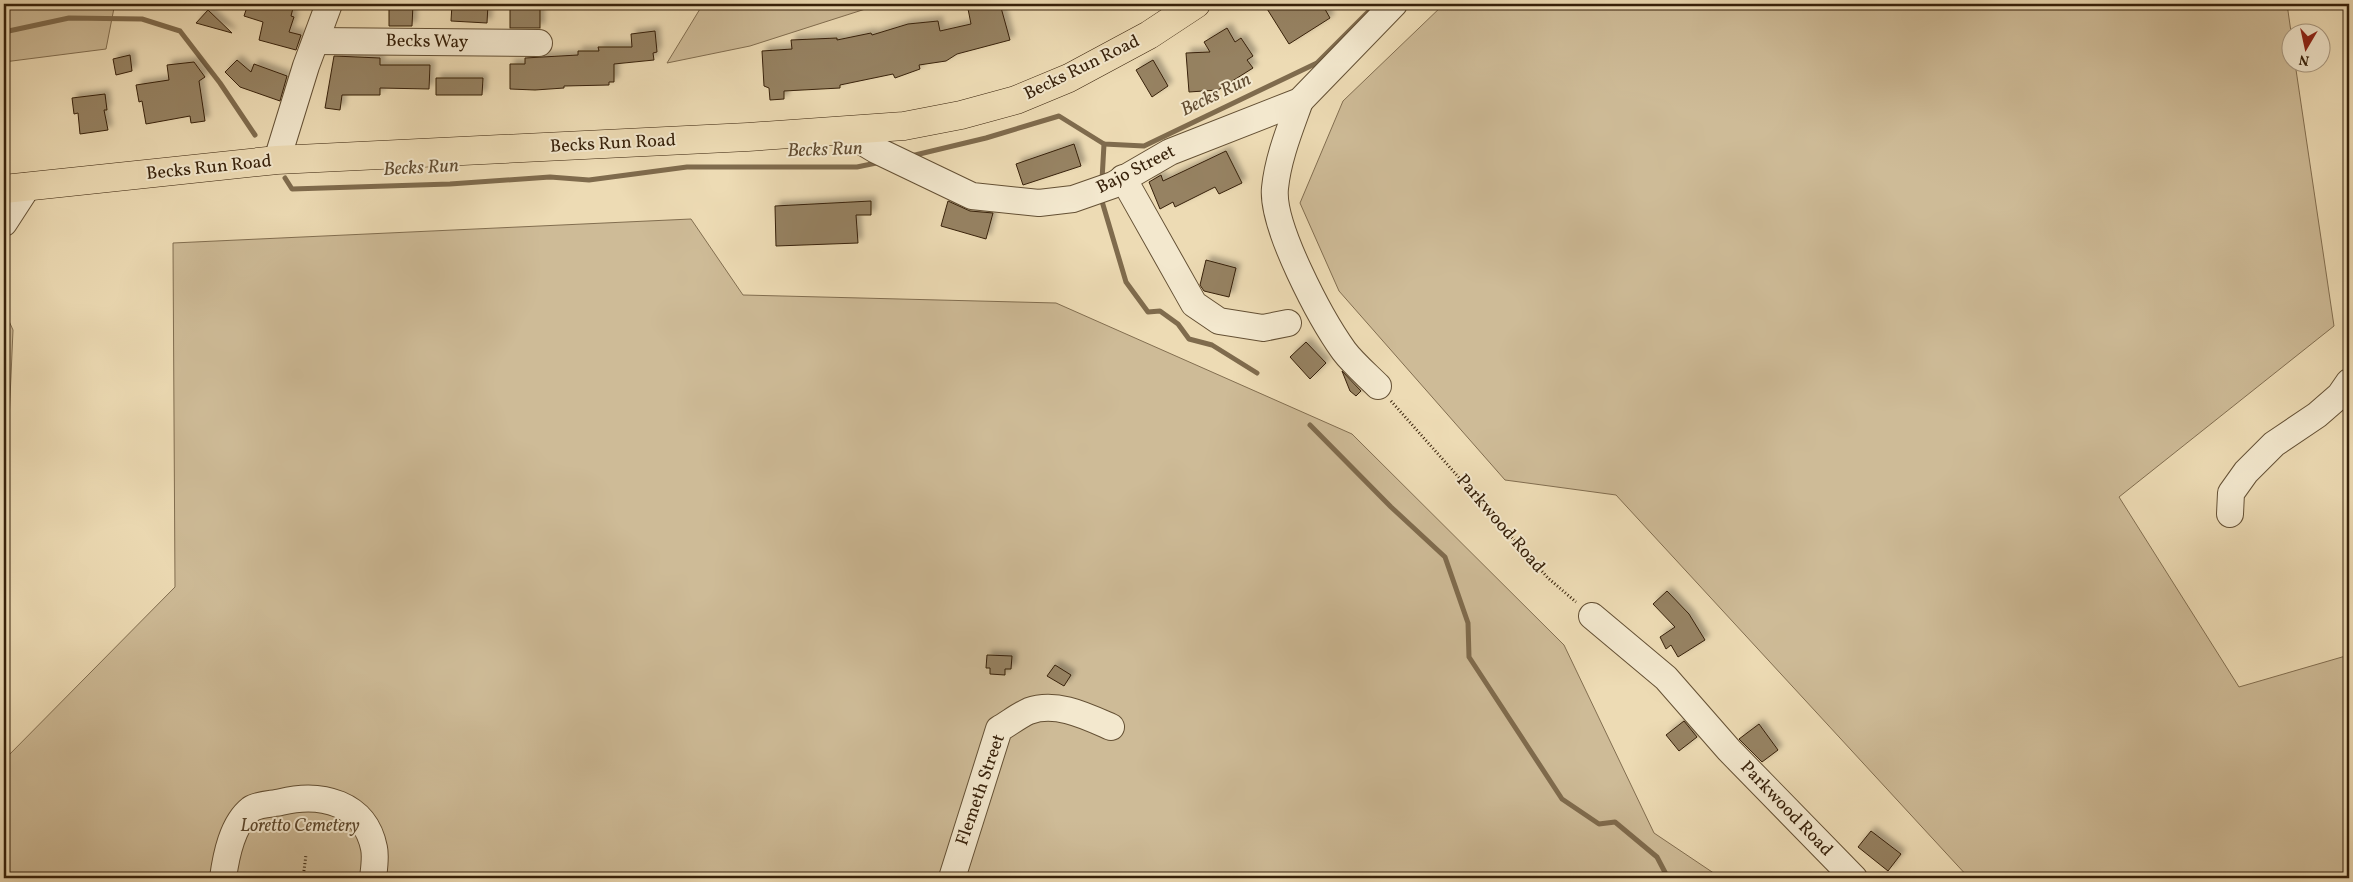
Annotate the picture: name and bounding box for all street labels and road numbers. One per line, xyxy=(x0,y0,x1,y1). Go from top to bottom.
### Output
street label: Becks Way xyxy=(385,29,469,55)
street label: Becks Run Road xyxy=(1020,29,1144,107)
street label: Becks Run Road xyxy=(549,128,677,160)
street label: Bajo Street xyxy=(1092,139,1180,201)
street label: Becks Run Road xyxy=(145,149,273,187)
street label: Parkwood Road xyxy=(1450,469,1550,579)
street label: Flemeth Street xyxy=(950,731,1012,849)
street label: Parkwood Road xyxy=(1734,756,1838,862)

